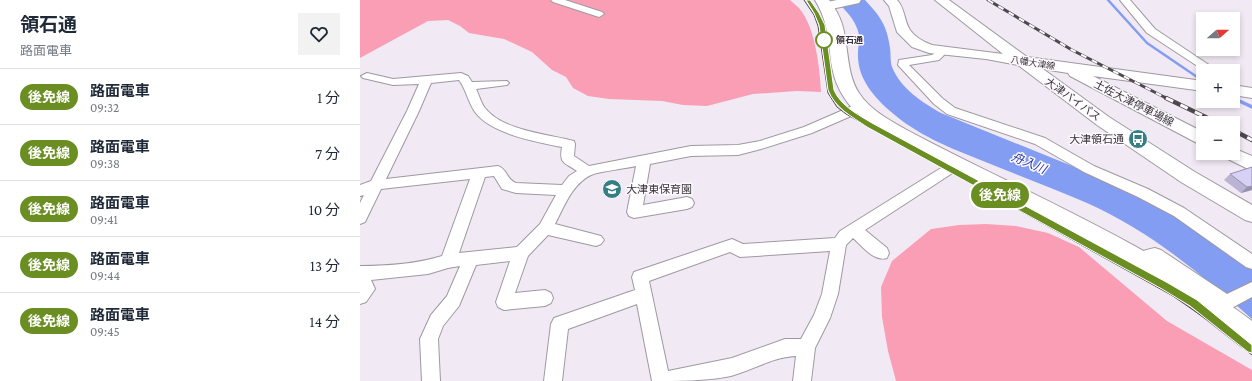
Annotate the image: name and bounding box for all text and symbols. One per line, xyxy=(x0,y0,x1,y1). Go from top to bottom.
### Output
north arrow xyxy=(1196,12,1240,56)
map controls xyxy=(1196,12,1240,160)
button: heart xyxy=(298,13,340,55)
text: 領石通 xyxy=(20,14,77,35)
marker: 領石通 xyxy=(815,31,833,49)
place label: 領石通 xyxy=(835,35,863,45)
text: 路面電車 xyxy=(20,43,72,58)
street label: 八幡大津線 xyxy=(1010,55,1057,72)
button: + xyxy=(1196,64,1240,108)
street label: 大津バイパス xyxy=(1043,75,1103,123)
street label: 土佐大津停車場線 xyxy=(1092,78,1176,128)
text: 路面電車 xyxy=(90,83,150,99)
text: 後免線 xyxy=(28,89,70,105)
text: 1 分 xyxy=(317,90,340,106)
text: 09:32 xyxy=(90,100,119,115)
button: − xyxy=(1196,116,1240,160)
bus stop icon: 大津領石通 xyxy=(1127,128,1149,150)
place label: 大津領石通 xyxy=(1069,133,1124,145)
text: 路面電車 xyxy=(90,139,150,155)
text: 後免線 xyxy=(28,145,70,161)
text: 7 分 xyxy=(315,146,340,162)
water label: 舟入川 xyxy=(1010,150,1050,177)
text: 09:38 xyxy=(90,156,120,171)
school or university icon: 大津東保育園 xyxy=(601,178,623,200)
line badge: 後免線 xyxy=(977,182,1023,208)
place label: 大津東保育園 xyxy=(626,183,692,195)
text: 後免線 xyxy=(979,187,1021,203)
text: 路面電車 xyxy=(90,195,150,211)
text: 後免線 xyxy=(28,201,70,217)
text: 10 分 xyxy=(309,202,340,218)
text: 09:41 xyxy=(90,212,118,227)
text: 路面電車 xyxy=(90,251,150,267)
text: 後免線 xyxy=(28,257,70,273)
text: 13 分 xyxy=(310,258,340,274)
text: 09:44 xyxy=(90,268,120,283)
text: 路面電車 xyxy=(90,307,150,323)
text: 後免線 xyxy=(28,313,70,329)
text: 14 分 xyxy=(310,314,340,330)
text: 09:45 xyxy=(90,324,120,339)

